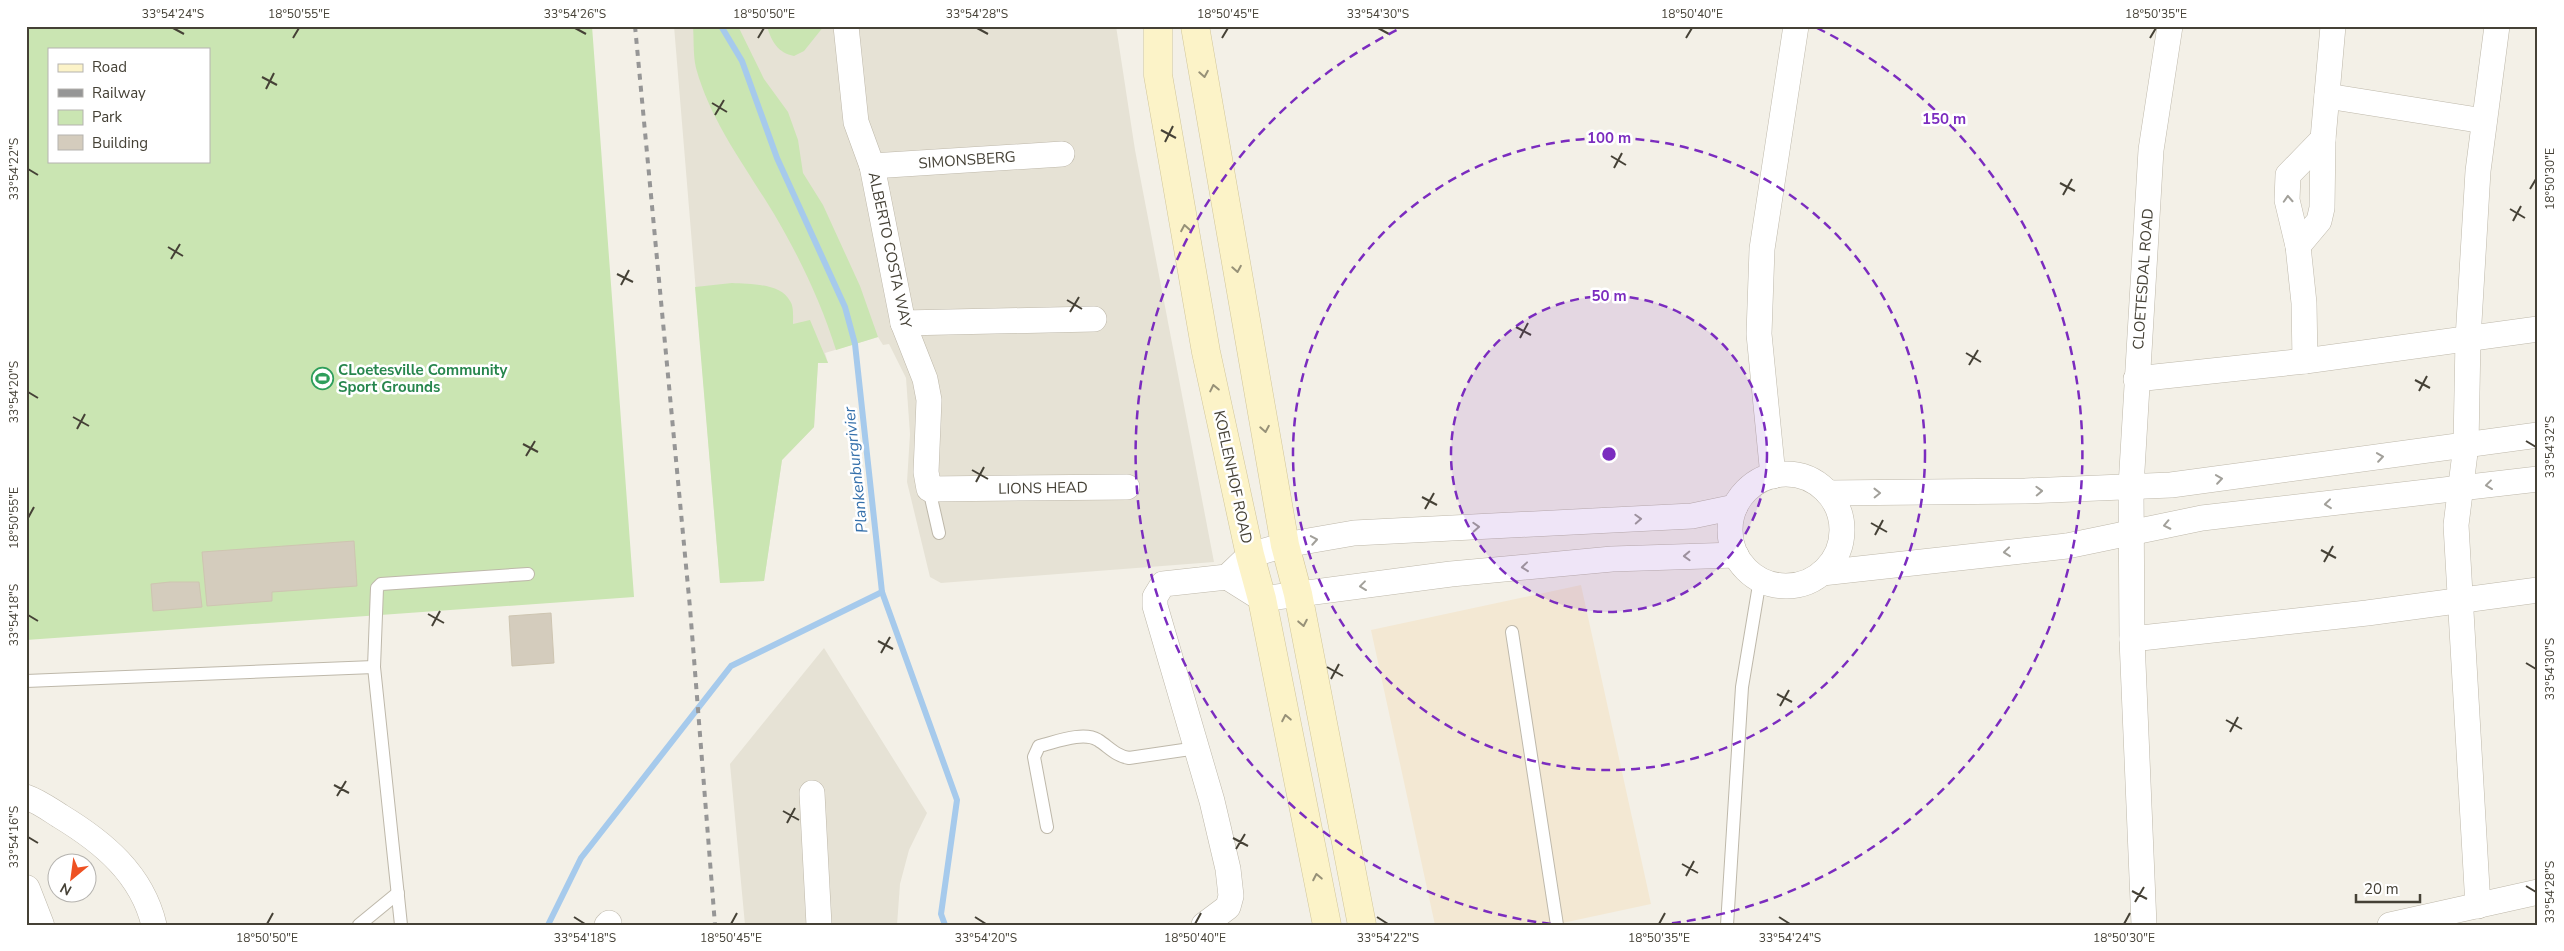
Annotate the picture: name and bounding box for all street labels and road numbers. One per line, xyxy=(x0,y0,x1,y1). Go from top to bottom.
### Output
street label: SIMONSBERG xyxy=(918,147,1016,173)
street label: ALBERTO COSTA WAY xyxy=(864,170,917,331)
street label: CLOETESDAL ROAD xyxy=(2128,208,2158,350)
street label: KOELENHOF ROAD xyxy=(1209,409,1257,545)
street label: LIONS HEAD xyxy=(998,477,1088,499)

